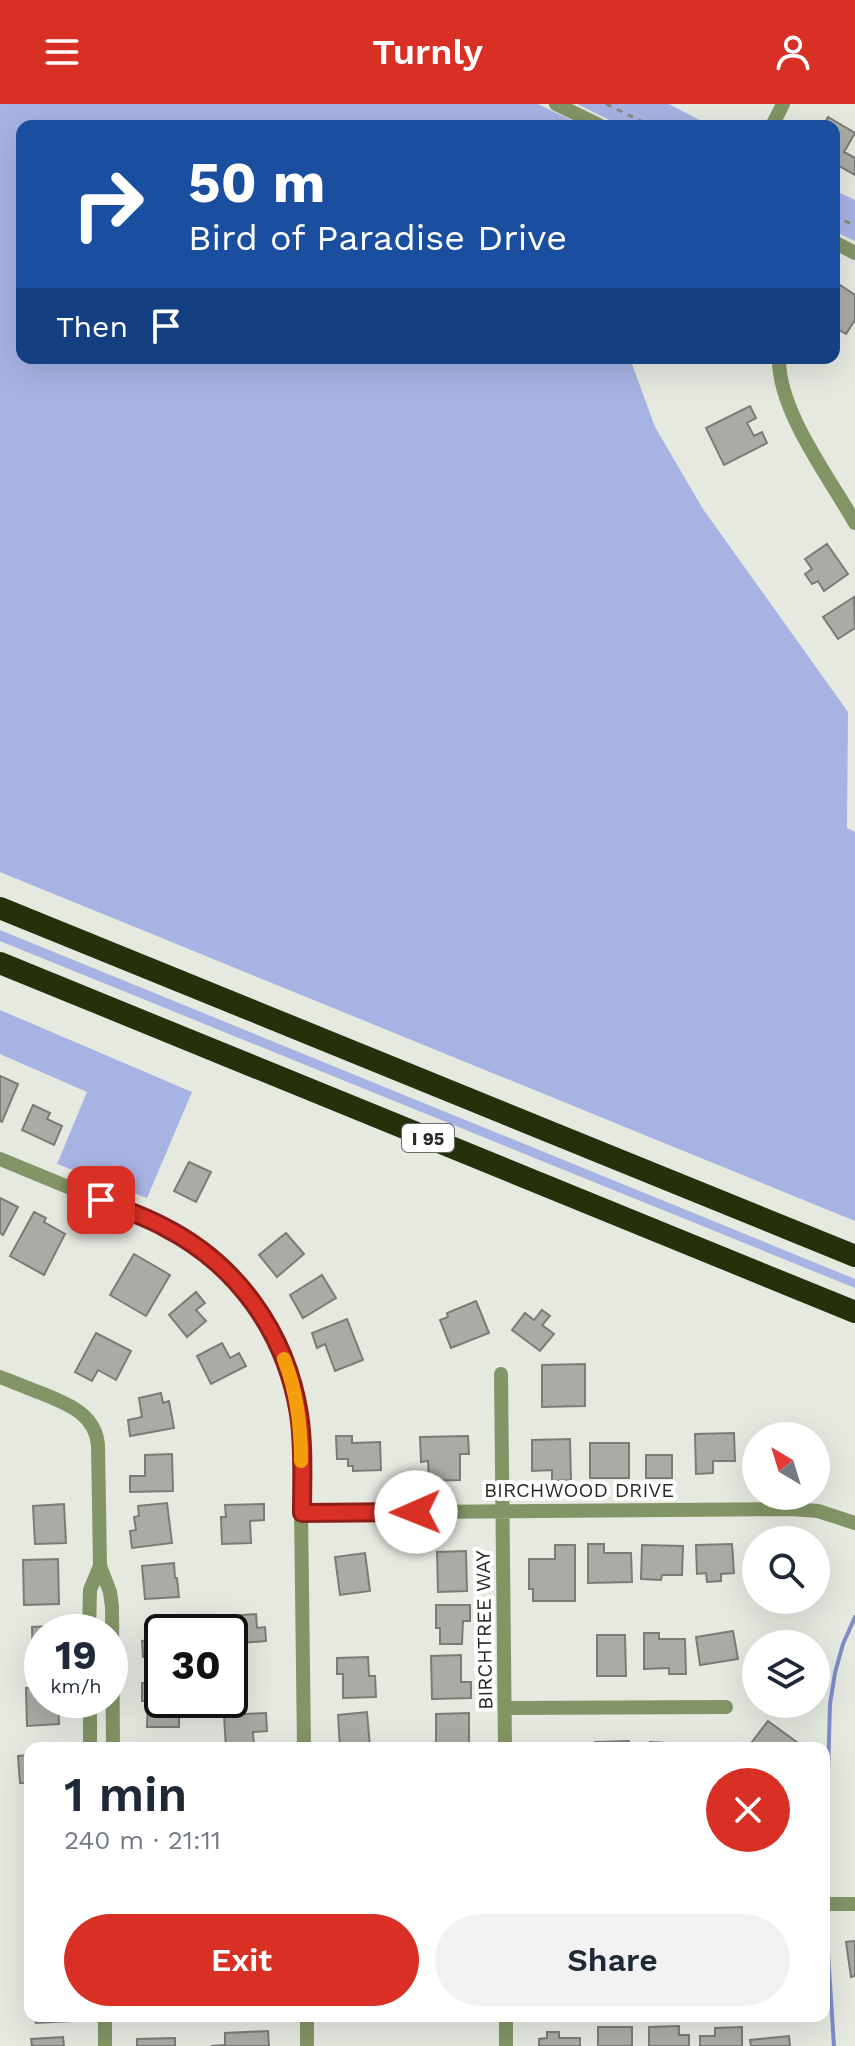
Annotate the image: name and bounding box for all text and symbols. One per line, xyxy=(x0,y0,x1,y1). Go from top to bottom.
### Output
icon: menu xyxy=(40,30,84,74)
icon: person xyxy=(771,30,815,74)
text: Turnly xyxy=(372,31,483,73)
text: 50 m xyxy=(188,150,325,216)
icon: right xyxy=(56,152,160,256)
text: Bird of Paradise Drive xyxy=(188,217,567,259)
icon: arrive xyxy=(144,304,188,348)
text: Then xyxy=(56,309,128,344)
road number: I 95 xyxy=(402,1124,454,1152)
pin xyxy=(67,1166,135,1234)
icon: arrive xyxy=(79,1178,123,1222)
north arrow xyxy=(742,1422,830,1510)
map controls xyxy=(742,1422,830,1718)
position arrow xyxy=(374,1470,458,1554)
street label: BIRCHWOOD DRIVE xyxy=(484,1478,674,1502)
button: search xyxy=(742,1526,830,1614)
street label: BIRCHTREE WAY xyxy=(471,1549,497,1710)
speed limit sign: 30 xyxy=(144,1614,248,1718)
button: layers xyxy=(742,1630,830,1718)
text: 19 xyxy=(55,1632,97,1679)
text: km/h xyxy=(50,1674,102,1698)
text: 1 min xyxy=(64,1766,187,1823)
button: close xyxy=(706,1768,790,1852)
text: 240 m · 21:11 xyxy=(64,1825,221,1855)
button: Exit xyxy=(64,1914,419,2006)
button: Share xyxy=(435,1914,790,2006)

